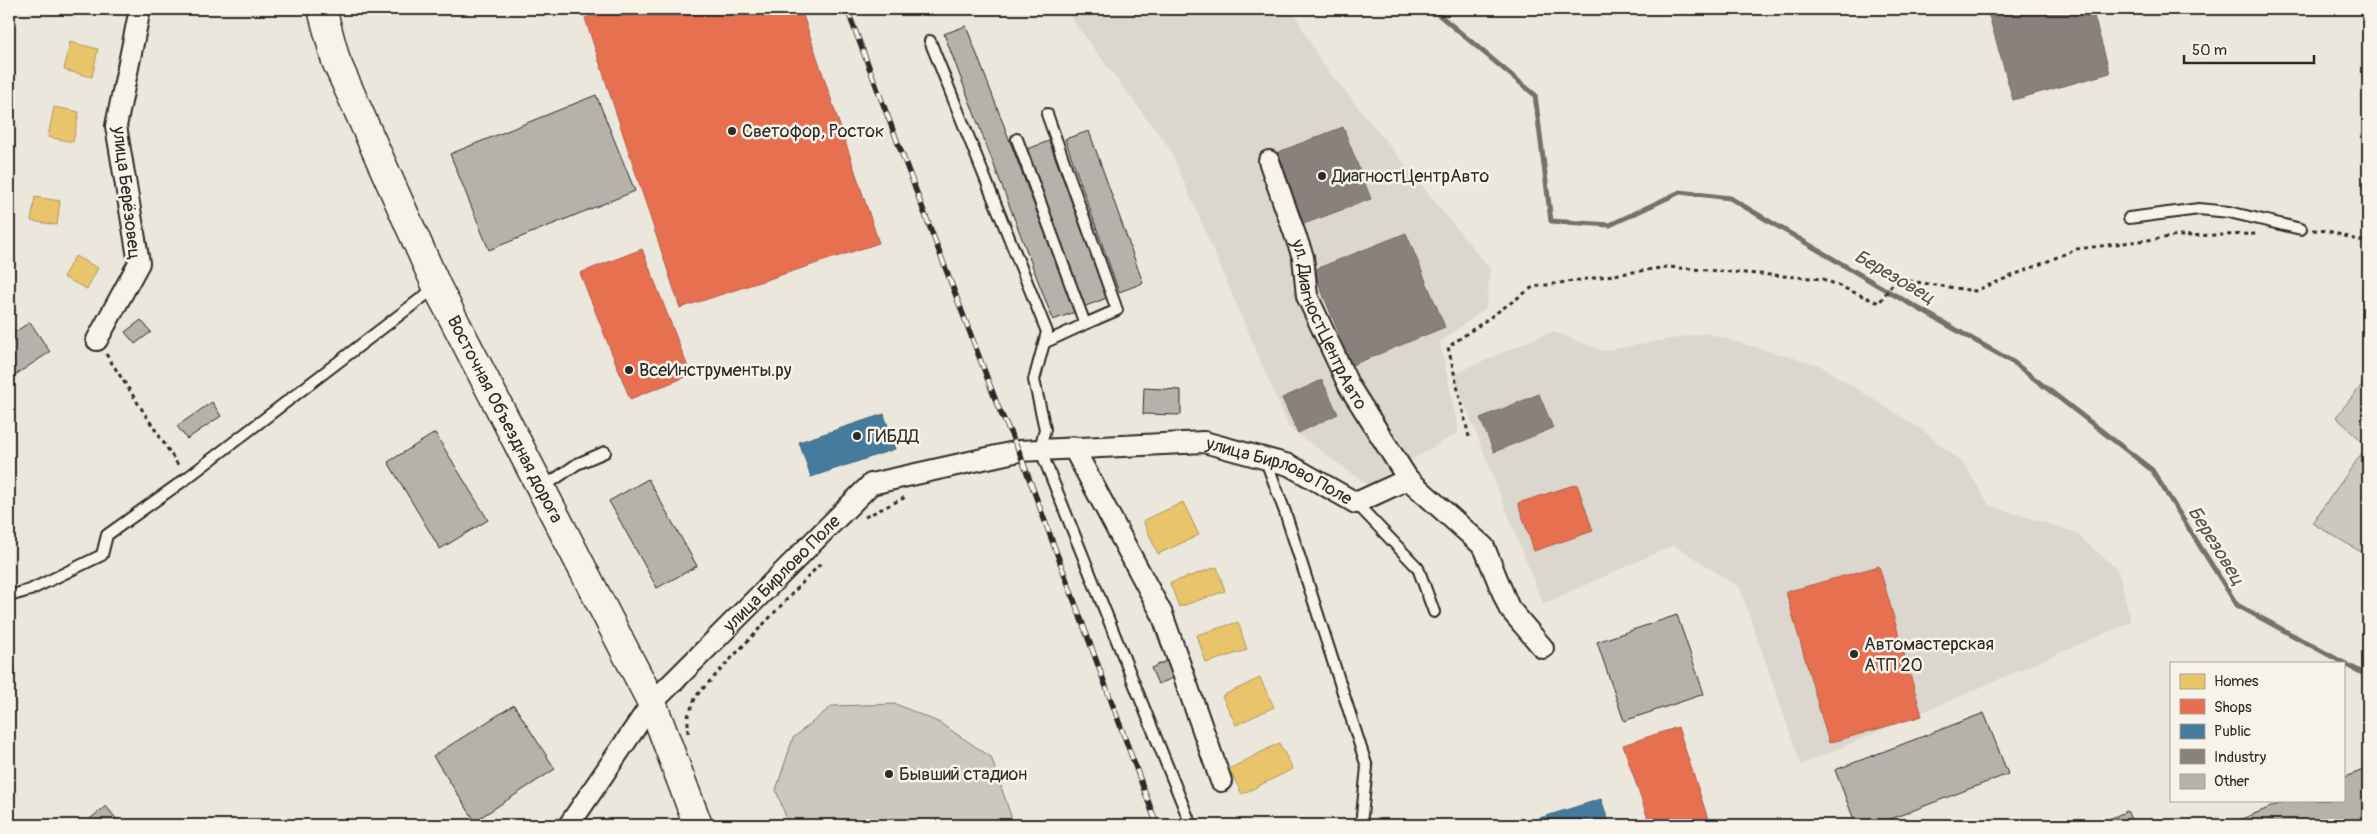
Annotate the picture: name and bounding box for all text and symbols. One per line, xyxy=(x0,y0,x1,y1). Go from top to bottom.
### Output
scale bar xyxy=(2184,32,2314,64)
text: 50 m xyxy=(2192,41,2227,60)
place label: Светофор, Росток xyxy=(742,120,884,143)
street label: улица Берёзовец xyxy=(107,124,146,261)
marker: Светофор, Росток xyxy=(726,125,738,137)
place label: ДиагностЦентрАвто xyxy=(1331,165,1489,188)
marker: ДиагностЦентрАвто xyxy=(1316,170,1328,182)
street label: ул. ДиагностЦентрАвто xyxy=(1285,235,1372,414)
water label: Березовец xyxy=(1850,244,1939,310)
street label: Восточная Объездная дорога xyxy=(442,312,568,527)
place label: ВсеИнструменты.ру xyxy=(639,359,792,382)
marker: ВсеИнструменты.ру xyxy=(623,364,635,376)
place label: ГИБДД xyxy=(867,425,919,448)
marker: ГИБДД xyxy=(851,430,863,442)
street label: улица Бирлово Поле xyxy=(1202,432,1356,511)
water label: Березовец xyxy=(2182,501,2250,590)
street label: улица Бирлово Поле xyxy=(718,510,846,638)
place label: Автомастерская АТП 20 xyxy=(1864,633,1994,677)
marker: Автомастерская АТП 20 xyxy=(1848,648,1860,660)
legend xyxy=(2170,662,2344,802)
text: Homes xyxy=(2214,672,2259,691)
text: Shops xyxy=(2214,698,2252,717)
text: Public xyxy=(2214,722,2251,741)
text: Industry xyxy=(2214,748,2267,767)
place label: Бывший стадион xyxy=(899,763,1027,786)
marker: Бывший стадион xyxy=(883,768,895,780)
text: Other xyxy=(2214,772,2250,791)

